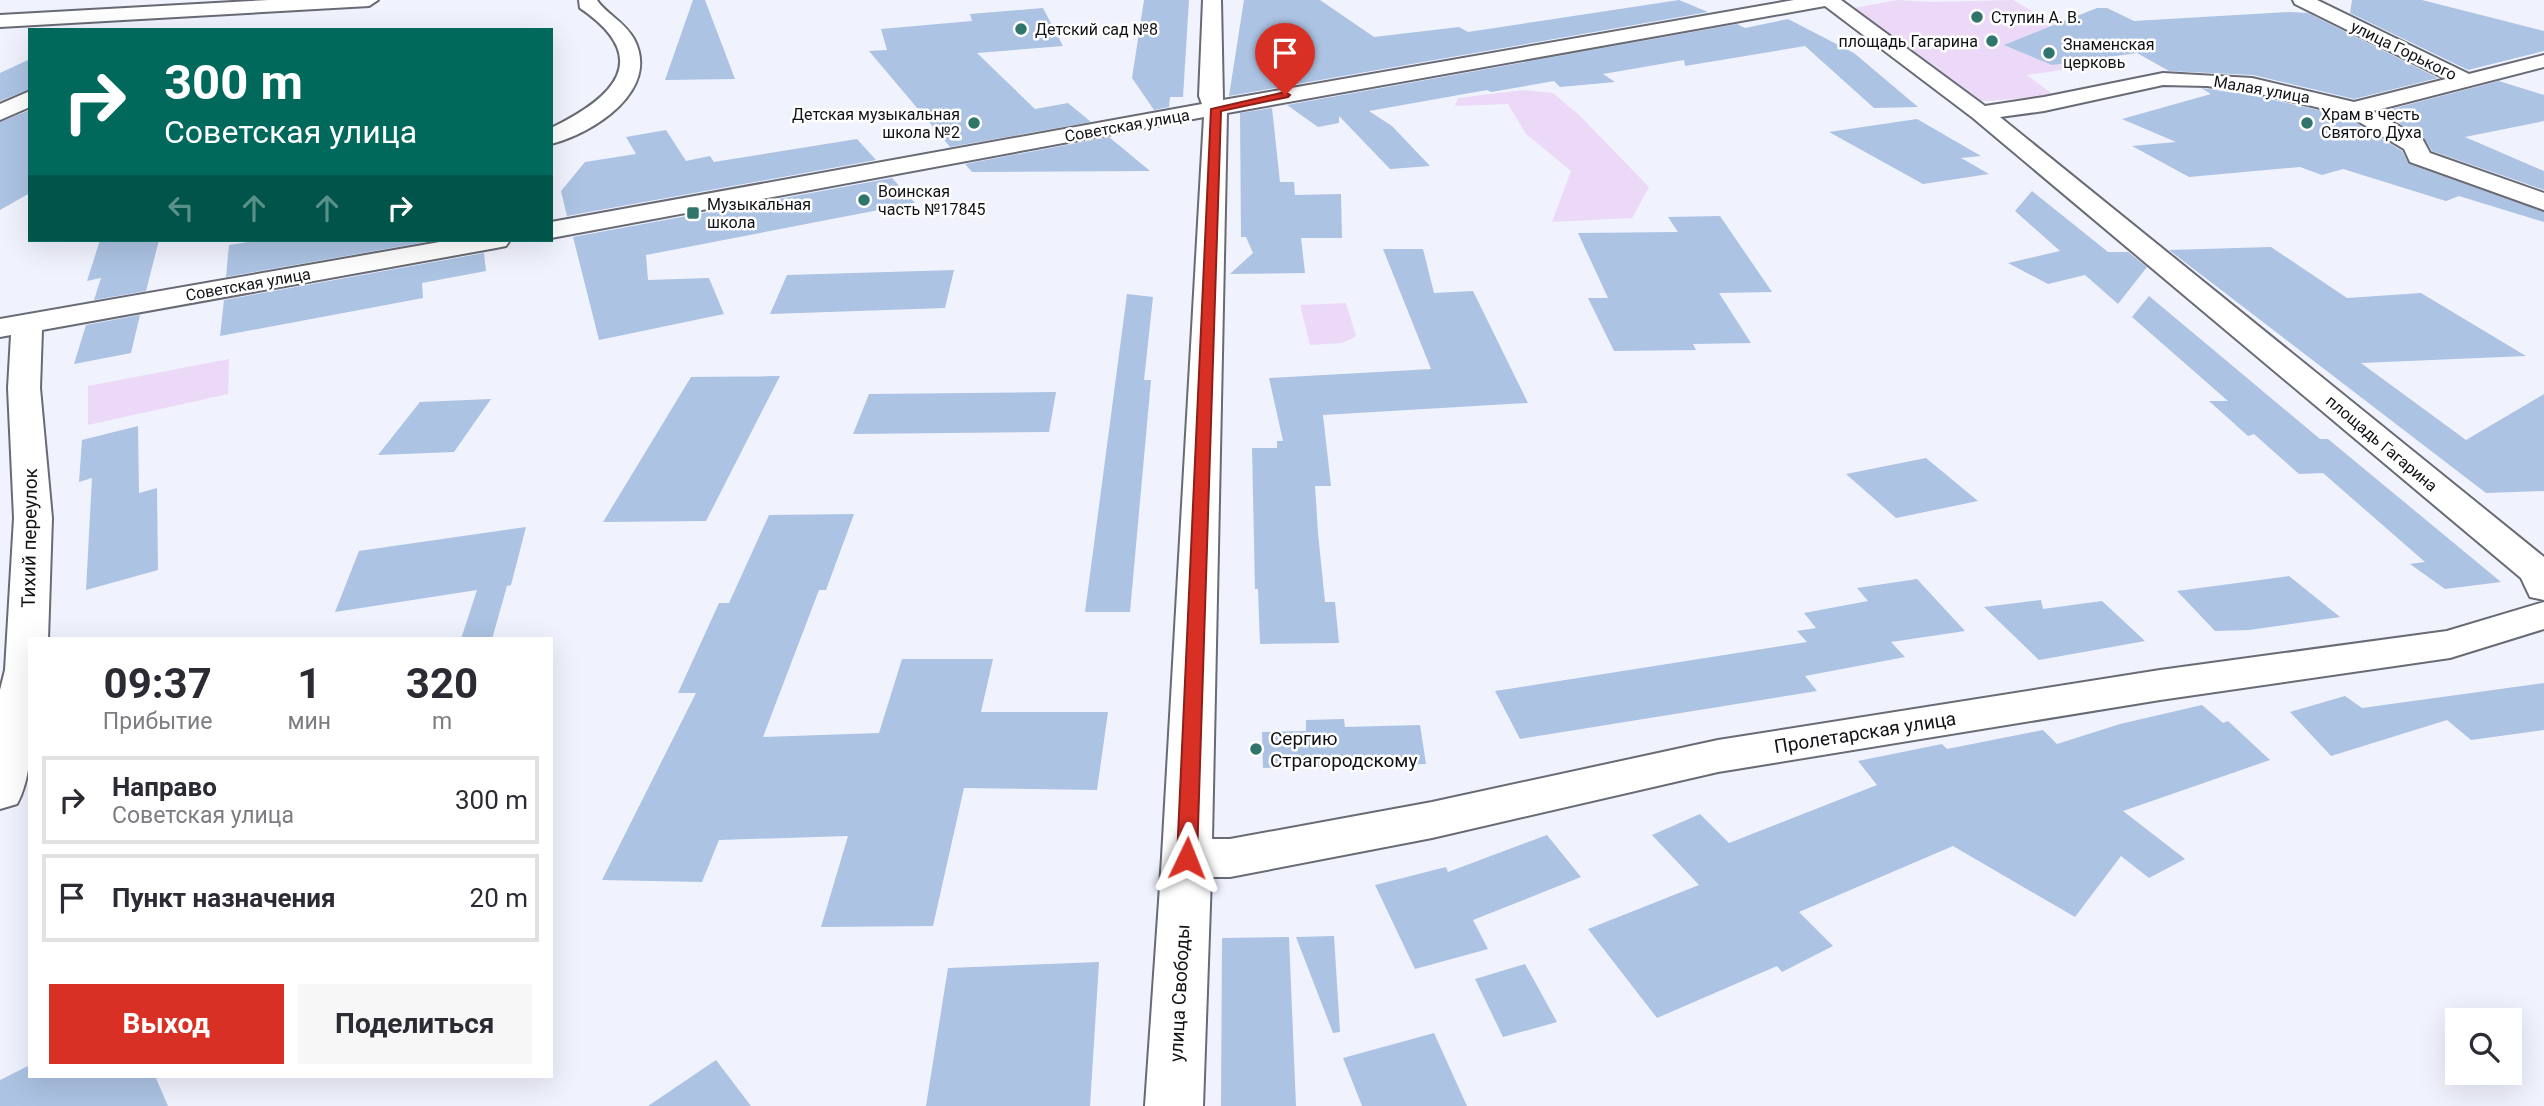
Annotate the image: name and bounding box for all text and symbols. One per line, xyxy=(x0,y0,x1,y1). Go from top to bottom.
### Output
place label: Ступин А. В. xyxy=(1991,8,2081,27)
marker: Ступин А. В. xyxy=(1969,9,1985,25)
street label: улица Горького xyxy=(2348,17,2460,84)
place label: Детский сад №8 xyxy=(1035,20,1158,39)
marker: Детский сад №8 xyxy=(1013,21,1029,37)
pin xyxy=(1255,23,1315,95)
place label: площадь Гагарина xyxy=(1839,32,1978,51)
marker: площадь Гагарина xyxy=(1984,33,2000,49)
icon: arrive xyxy=(1266,34,1304,72)
place label: Знаменская церковь xyxy=(2063,35,2155,72)
marker: Знаменская церковь xyxy=(2041,45,2057,61)
text: 300 m xyxy=(164,54,303,111)
icon: right xyxy=(49,56,140,147)
street label: Малая улица xyxy=(2212,72,2311,107)
place label: Детская музыкальная школа №2 xyxy=(792,105,960,142)
street label: Советская улица xyxy=(1063,105,1191,146)
place label: Храм в честь Святого Духа xyxy=(2321,105,2422,142)
text: Советская улица xyxy=(164,113,417,151)
marker: Детская музыкальная школа №2 xyxy=(966,115,982,131)
marker: Храм в честь Святого Духа xyxy=(2299,115,2315,131)
place label: Воинская часть №17845 xyxy=(878,182,986,219)
icon: left xyxy=(162,189,200,227)
icon: ahead xyxy=(235,189,273,227)
icon: ahead xyxy=(308,189,346,227)
icon: right xyxy=(381,189,419,227)
marker: Воинская часть №17845 xyxy=(856,192,872,208)
place label: Музыкальная школа xyxy=(707,195,811,232)
marker: Музыкальная школа xyxy=(685,205,701,221)
street label: Советская улица xyxy=(184,264,312,305)
street label: площадь Гагарина xyxy=(2322,391,2441,495)
street label: Тихий переулок xyxy=(17,467,42,608)
text: 09:37 xyxy=(104,659,212,708)
text: 1 xyxy=(297,659,321,708)
text: 320 xyxy=(406,659,478,708)
street label: Пролетарская улица xyxy=(1773,707,1958,758)
text: Прибытие xyxy=(103,708,213,735)
text: мин xyxy=(287,708,331,735)
text: m xyxy=(432,708,452,735)
place label: Сергию Страгородскому xyxy=(1270,727,1417,772)
marker: Сергию Страгородскому xyxy=(1248,741,1264,757)
text: Направо xyxy=(112,772,217,802)
icon: right xyxy=(53,781,91,819)
text: 300 m xyxy=(455,785,528,815)
text: Советская улица xyxy=(112,802,294,829)
position arrow xyxy=(1150,821,1224,895)
icon: arrive xyxy=(53,879,91,917)
text: Пункт назначения xyxy=(112,883,336,913)
text: 20 m xyxy=(470,883,528,913)
street label: улица Свободы xyxy=(1164,924,1195,1062)
button: Выход xyxy=(49,984,284,1064)
button: Поделиться xyxy=(298,984,532,1064)
map controls xyxy=(2445,1008,2522,1085)
button: search xyxy=(2445,1008,2522,1085)

